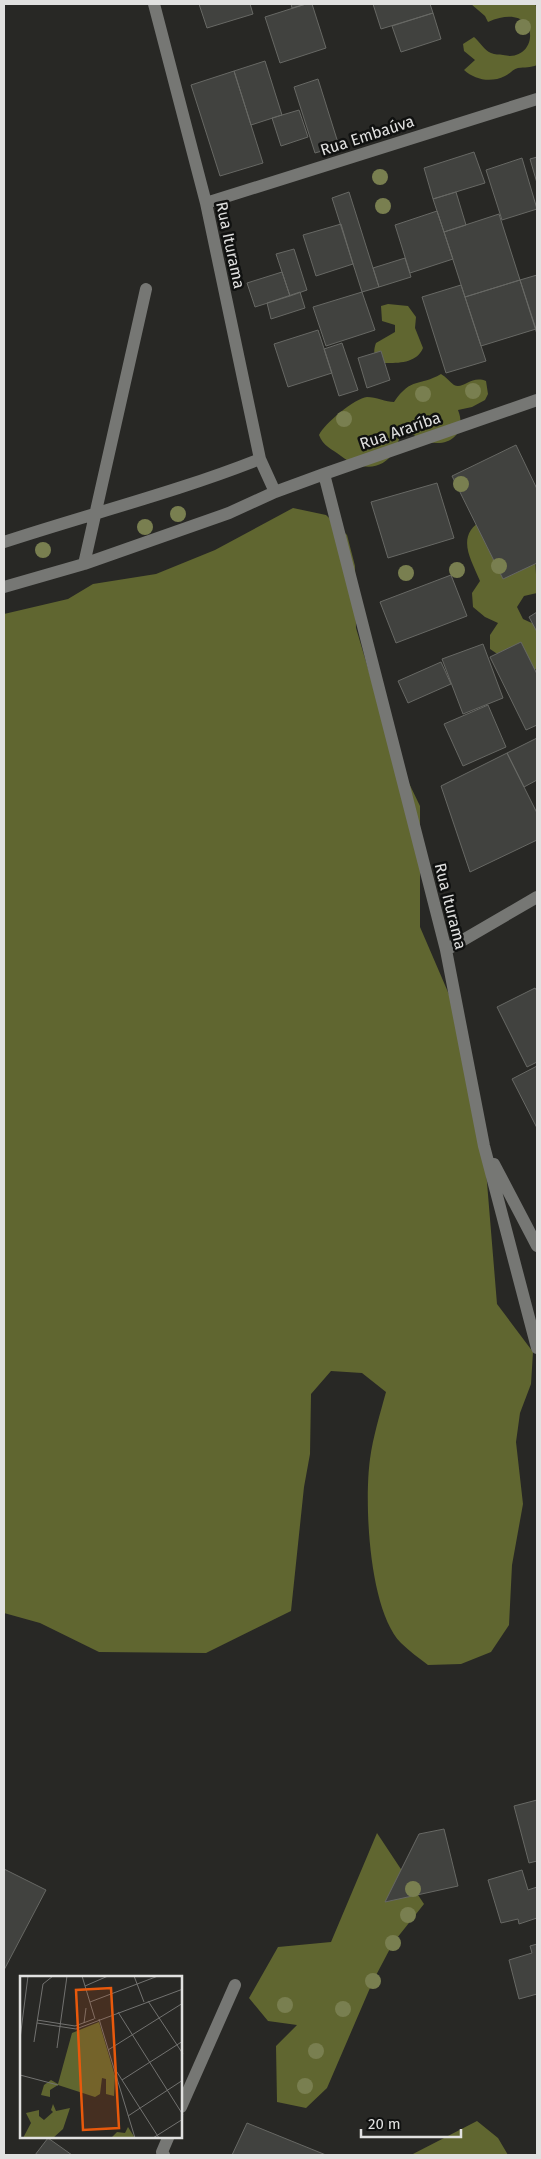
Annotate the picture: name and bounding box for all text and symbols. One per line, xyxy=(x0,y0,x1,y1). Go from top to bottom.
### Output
street label: Rua Embaúva xyxy=(318,111,417,160)
street label: Rua Iturama xyxy=(212,200,249,290)
street label: Rua Araríba xyxy=(357,408,443,453)
street label: Rua Iturama xyxy=(431,861,470,951)
inset map xyxy=(20,1976,182,2139)
scale bar xyxy=(361,2106,461,2138)
text: 20 m xyxy=(368,2115,401,2133)

